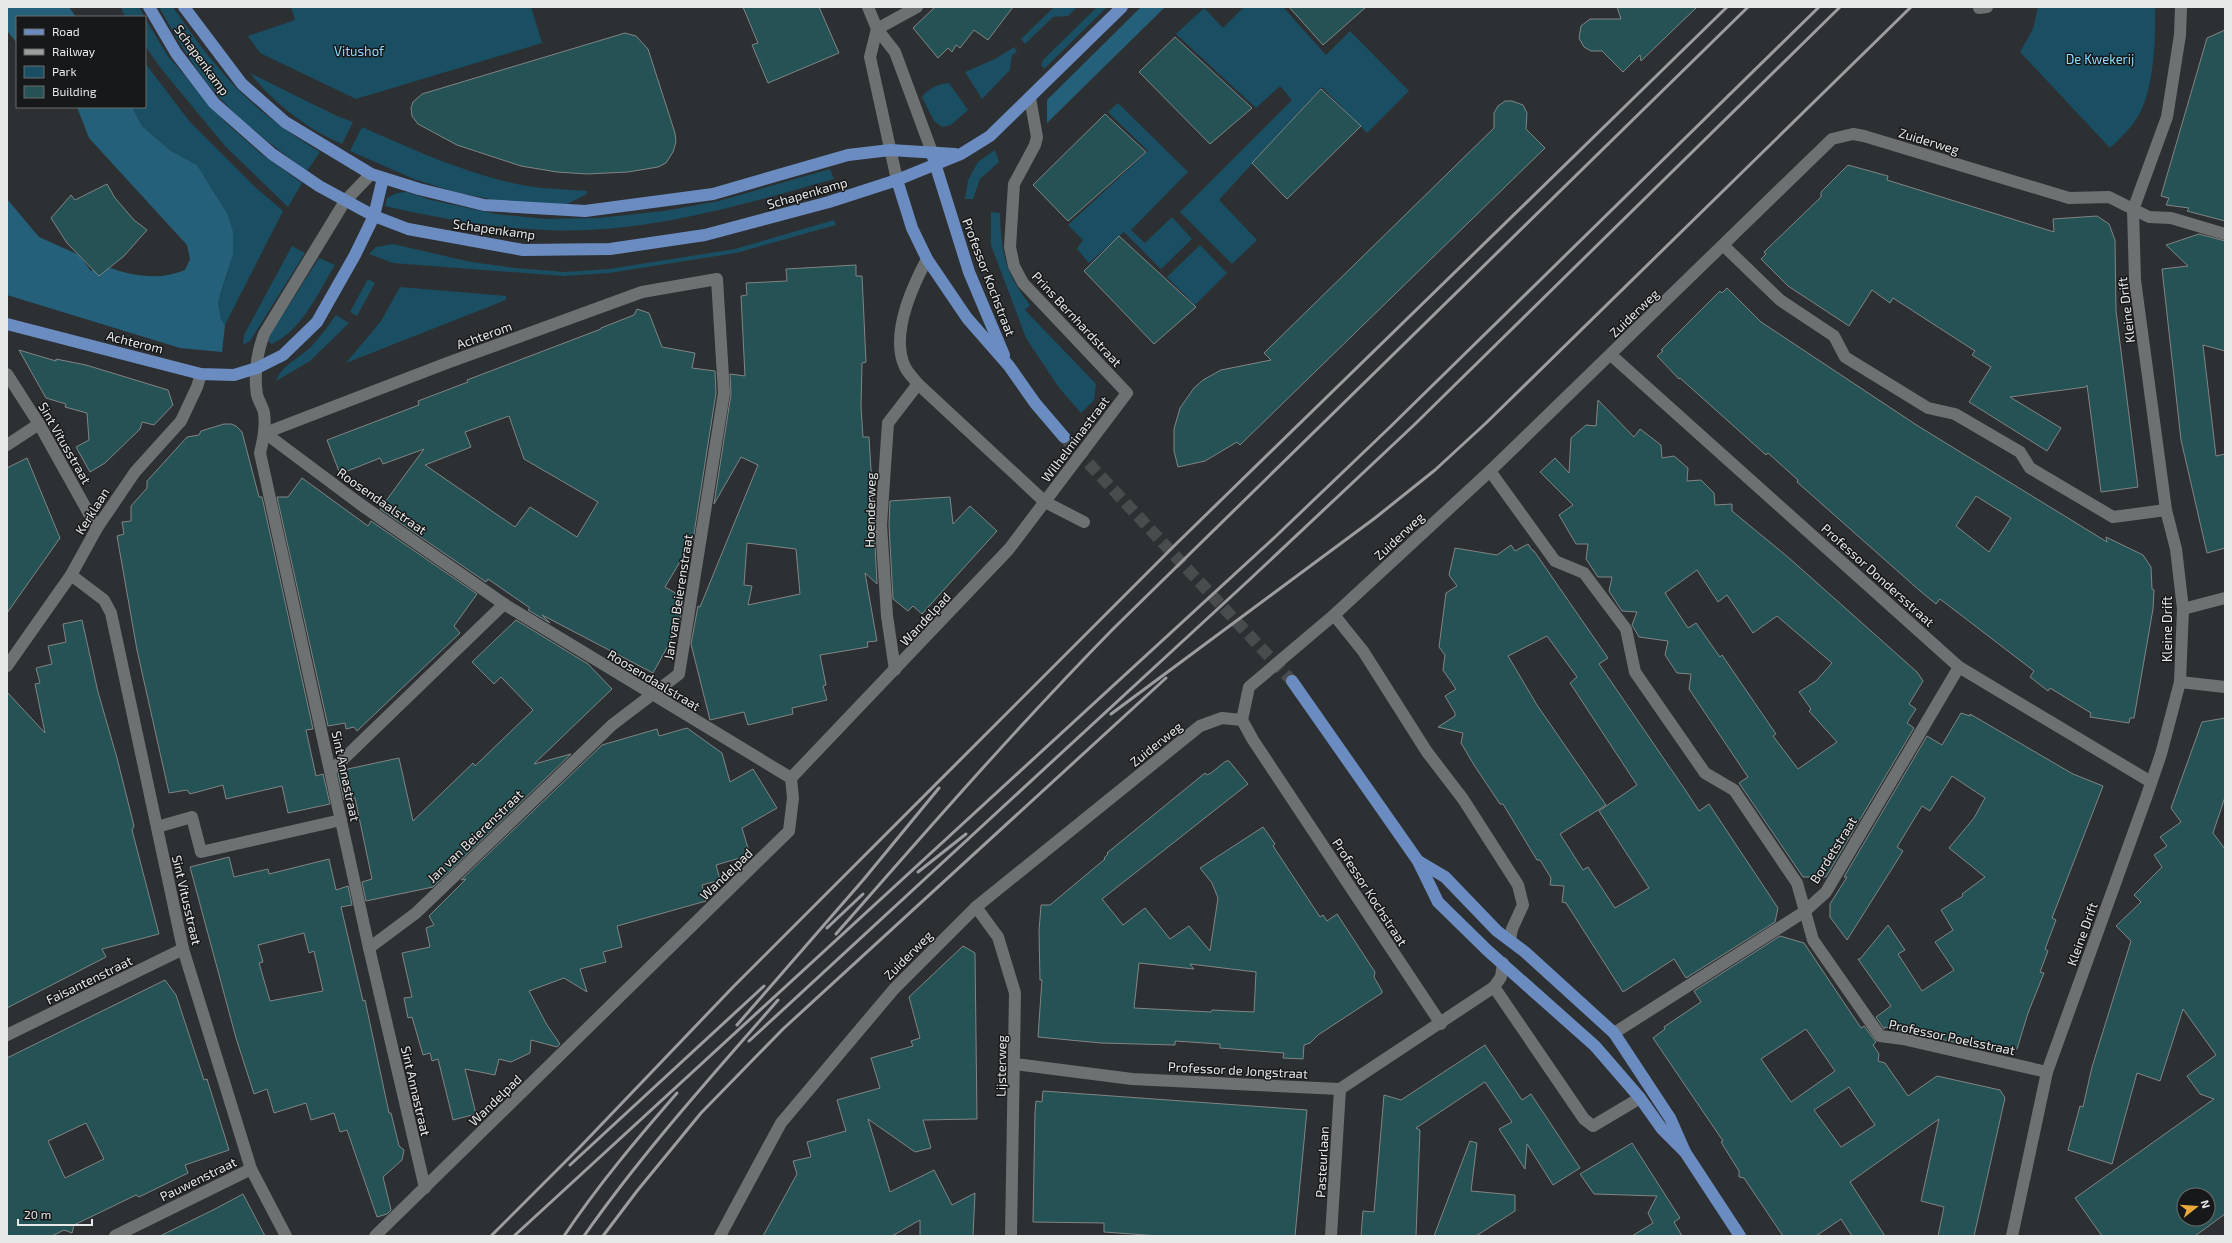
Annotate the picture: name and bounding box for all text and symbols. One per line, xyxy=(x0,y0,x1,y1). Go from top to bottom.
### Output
legend xyxy=(16,16,146,108)
street label: Schapenkamp xyxy=(171,22,233,98)
text: Road xyxy=(52,24,80,38)
park label: Vitushof xyxy=(334,43,385,59)
text: Railway xyxy=(52,44,96,58)
park label: De Kwekerij xyxy=(2066,51,2134,67)
text: Park xyxy=(52,64,77,78)
text: Building xyxy=(52,84,97,98)
street label: Zuiderweg xyxy=(1897,124,1961,158)
street label: Schapenkamp xyxy=(765,174,849,212)
street label: Schapenkamp xyxy=(452,215,536,243)
street label: Professor Kochstraat xyxy=(959,216,1019,338)
street label: Prins Bernhardstraat xyxy=(1029,268,1125,370)
street label: Kleine Drift xyxy=(2114,276,2138,344)
street label: Zuiderweg xyxy=(1606,286,1662,340)
street label: Achterom xyxy=(454,318,514,352)
street label: Achterom xyxy=(105,327,165,357)
street label: Wilhelminastraat xyxy=(1038,393,1112,485)
street label: Sint Vitusstraat xyxy=(35,399,95,487)
street label: Roosendaalstraat xyxy=(334,464,430,538)
street label: Hoenderweg xyxy=(861,472,879,548)
street label: Kerklaan xyxy=(71,485,113,537)
street label: Zuiderweg xyxy=(1371,509,1427,563)
street label: Professor Dondersstraat xyxy=(1818,520,1938,630)
street label: Jan van Beierenstraat xyxy=(660,533,696,661)
street label: Wandelpad xyxy=(896,589,954,649)
street label: Kleine Drift xyxy=(2159,596,2175,662)
street label: Roosendaalstraat xyxy=(605,646,703,714)
street label: Zuiderweg xyxy=(1127,718,1185,770)
street label: Sint Annastraat xyxy=(329,729,363,823)
street label: Jan van Beierenstraat xyxy=(424,786,526,886)
street label: Bordetstraat xyxy=(1806,814,1860,886)
street label: Professor Kochstraat xyxy=(1329,835,1411,949)
street label: Wandelpad xyxy=(696,845,756,903)
street label: Sint Vitusstraat xyxy=(169,854,205,947)
street label: Kleine Drift xyxy=(2063,900,2101,968)
street label: Zuiderweg xyxy=(880,927,936,983)
street label: Faisantenstraat xyxy=(43,952,135,1008)
street label: Professor Poelsstraat xyxy=(1887,1016,2017,1058)
street label: Lijsterweg xyxy=(992,1035,1010,1097)
street label: Sint Annastraat xyxy=(398,1044,434,1138)
street label: Professor de Jongstraat xyxy=(1168,1058,1308,1082)
street label: Wandelpad xyxy=(465,1071,525,1129)
street label: Pasteurlaan xyxy=(1312,1126,1332,1198)
street label: Pauwenstraat xyxy=(157,1154,239,1204)
north arrow xyxy=(2176,1187,2216,1227)
text: N xyxy=(2199,1198,2213,1210)
scale bar xyxy=(18,1201,92,1227)
text: 20 m xyxy=(24,1207,51,1221)

